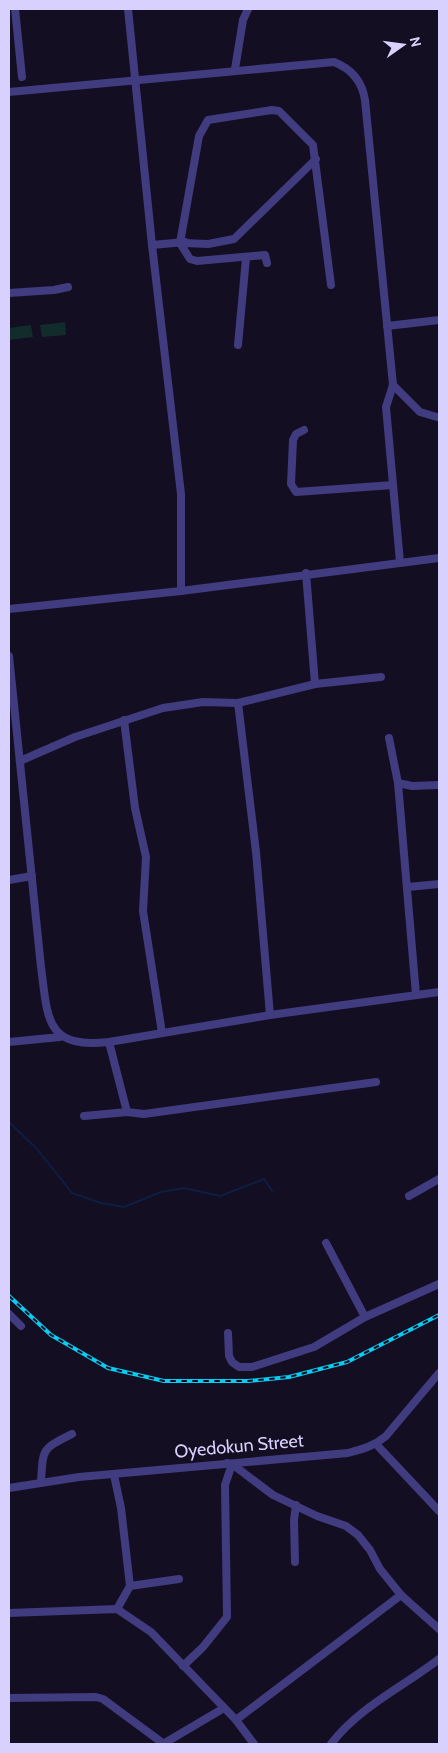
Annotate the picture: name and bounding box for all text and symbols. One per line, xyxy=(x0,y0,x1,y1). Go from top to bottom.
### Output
north arrow xyxy=(378,20,428,70)
text: N xyxy=(406,35,426,49)
street label: Oyedokun Street xyxy=(173,1429,305,1463)

